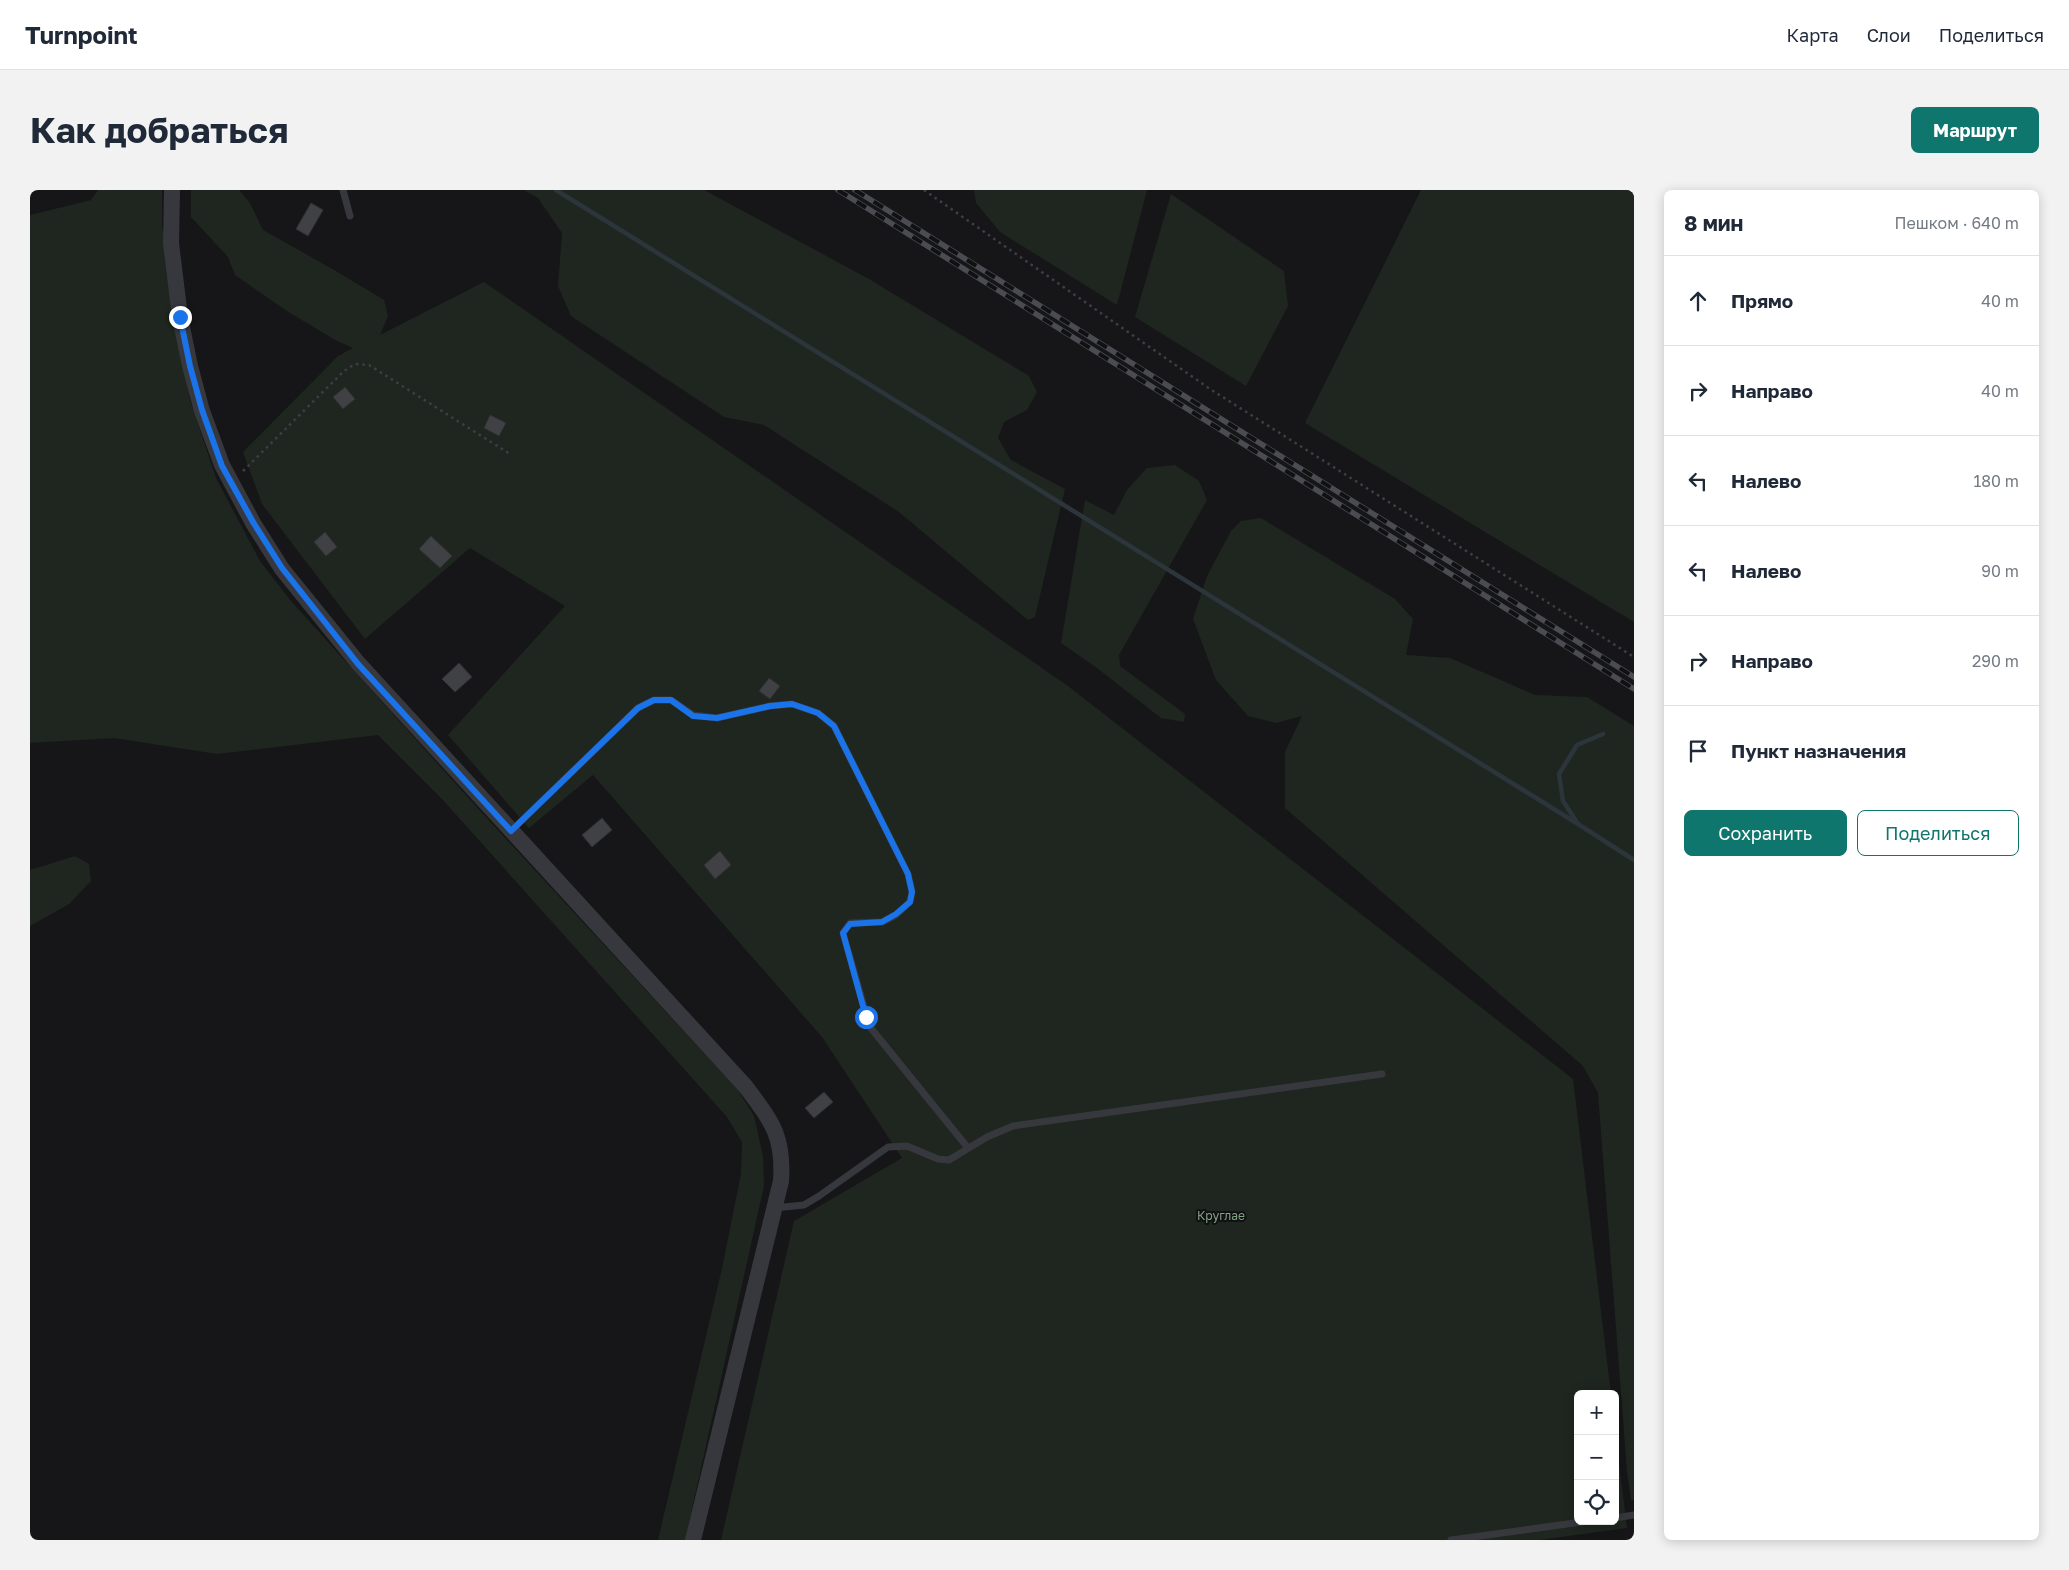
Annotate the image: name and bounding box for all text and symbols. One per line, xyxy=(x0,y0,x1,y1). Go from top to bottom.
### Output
text: Turnpoint xyxy=(25,20,138,49)
text: Карта xyxy=(1787,24,1839,46)
text: Слои xyxy=(1867,24,1911,46)
text: Поделиться xyxy=(1939,24,2044,46)
button: Маршрут xyxy=(1911,107,2039,153)
text: Как добраться xyxy=(30,109,288,151)
text: 8 мин xyxy=(1684,210,1743,236)
text: Пешком · 640 m xyxy=(1894,213,2019,233)
icon: ahead xyxy=(1684,287,1712,315)
text: Прямо xyxy=(1731,289,1793,312)
text: 40 m xyxy=(1981,291,2019,311)
route end xyxy=(169,306,192,329)
icon: right xyxy=(1684,377,1712,405)
text: Направо xyxy=(1731,379,1813,402)
text: 40 m xyxy=(1981,381,2019,401)
icon: left xyxy=(1684,467,1712,495)
text: Налево xyxy=(1731,469,1801,492)
text: 180 m xyxy=(1973,471,2019,491)
icon: left xyxy=(1684,557,1712,585)
text: Налево xyxy=(1731,559,1801,582)
text: 90 m xyxy=(1981,561,2019,581)
icon: right xyxy=(1684,647,1712,675)
text: Направо xyxy=(1731,649,1813,672)
text: 290 m xyxy=(1972,651,2019,671)
icon: arrive xyxy=(1684,737,1712,765)
text: Пункт назначения xyxy=(1731,739,1906,762)
button: Сохранить xyxy=(1684,810,1847,856)
button: Поделиться xyxy=(1857,810,2019,856)
route start xyxy=(855,1006,878,1029)
park label: Круглае xyxy=(1197,1208,1245,1223)
map controls xyxy=(1574,1390,1619,1525)
button: + xyxy=(1574,1390,1619,1435)
button: − xyxy=(1574,1435,1619,1480)
button: locate xyxy=(1574,1480,1619,1525)

